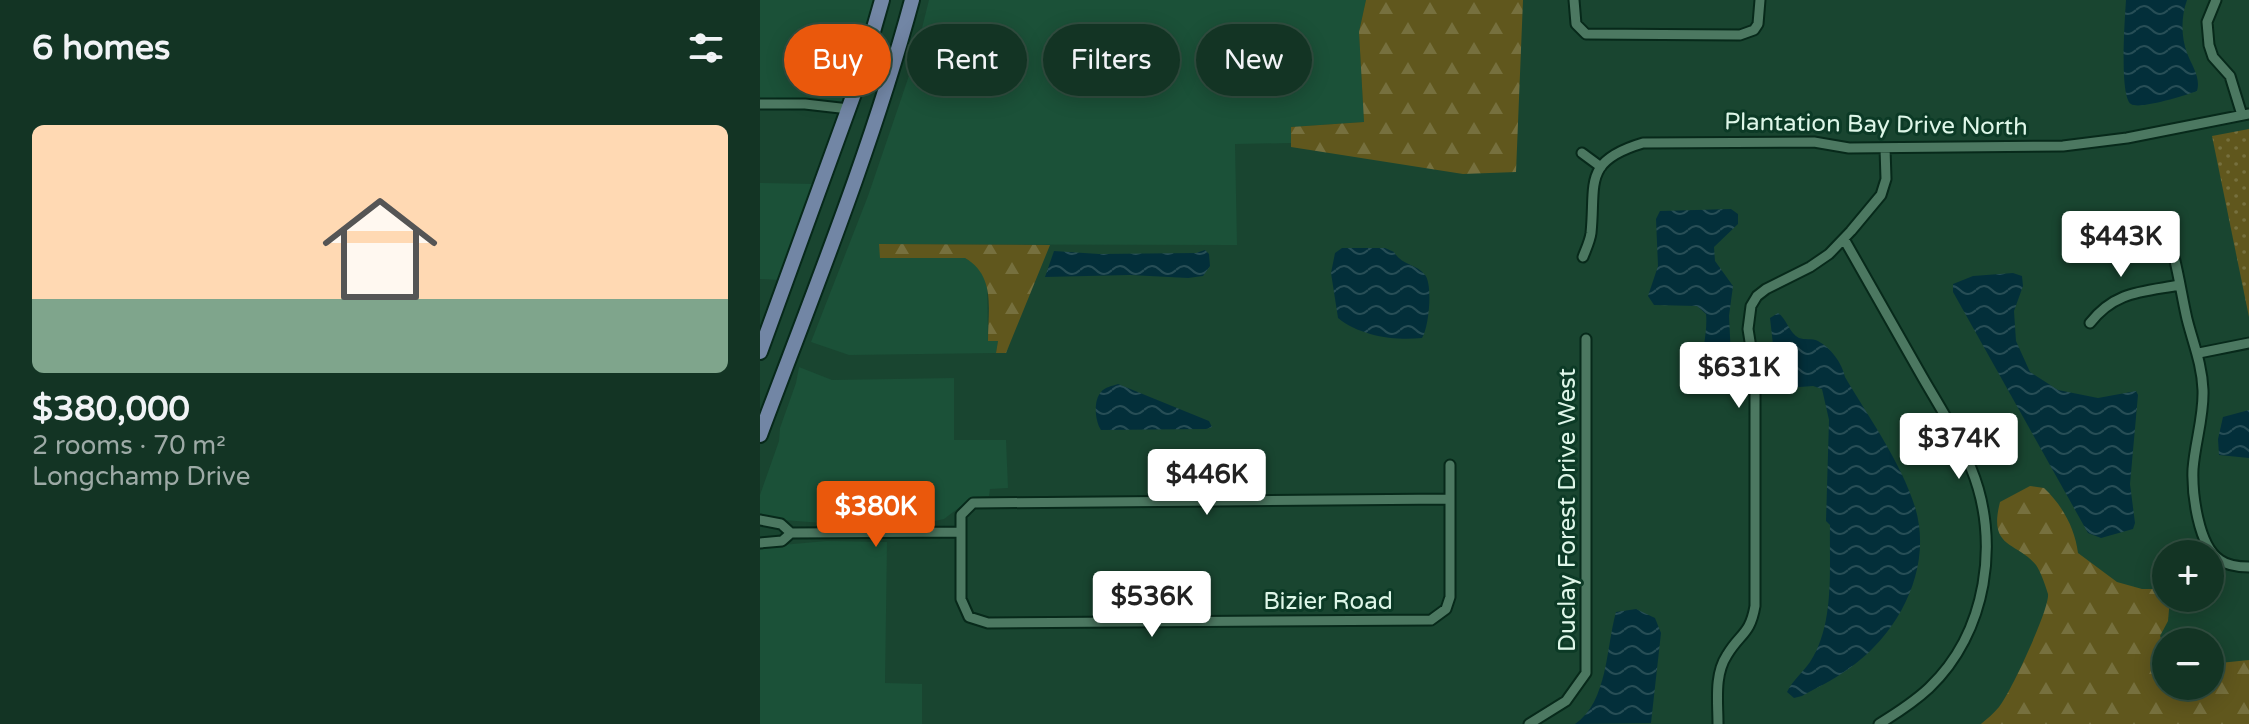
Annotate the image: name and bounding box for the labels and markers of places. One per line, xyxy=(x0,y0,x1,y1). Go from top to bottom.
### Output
pin: $443K xyxy=(2065,211,2177,279)
pin: $631K xyxy=(1683,342,1795,410)
pin: $374K xyxy=(1903,413,2015,481)
pin: $446K xyxy=(1151,449,1263,517)
pin: $380K xyxy=(820,481,932,549)
pin: $536K xyxy=(1096,571,1208,639)

